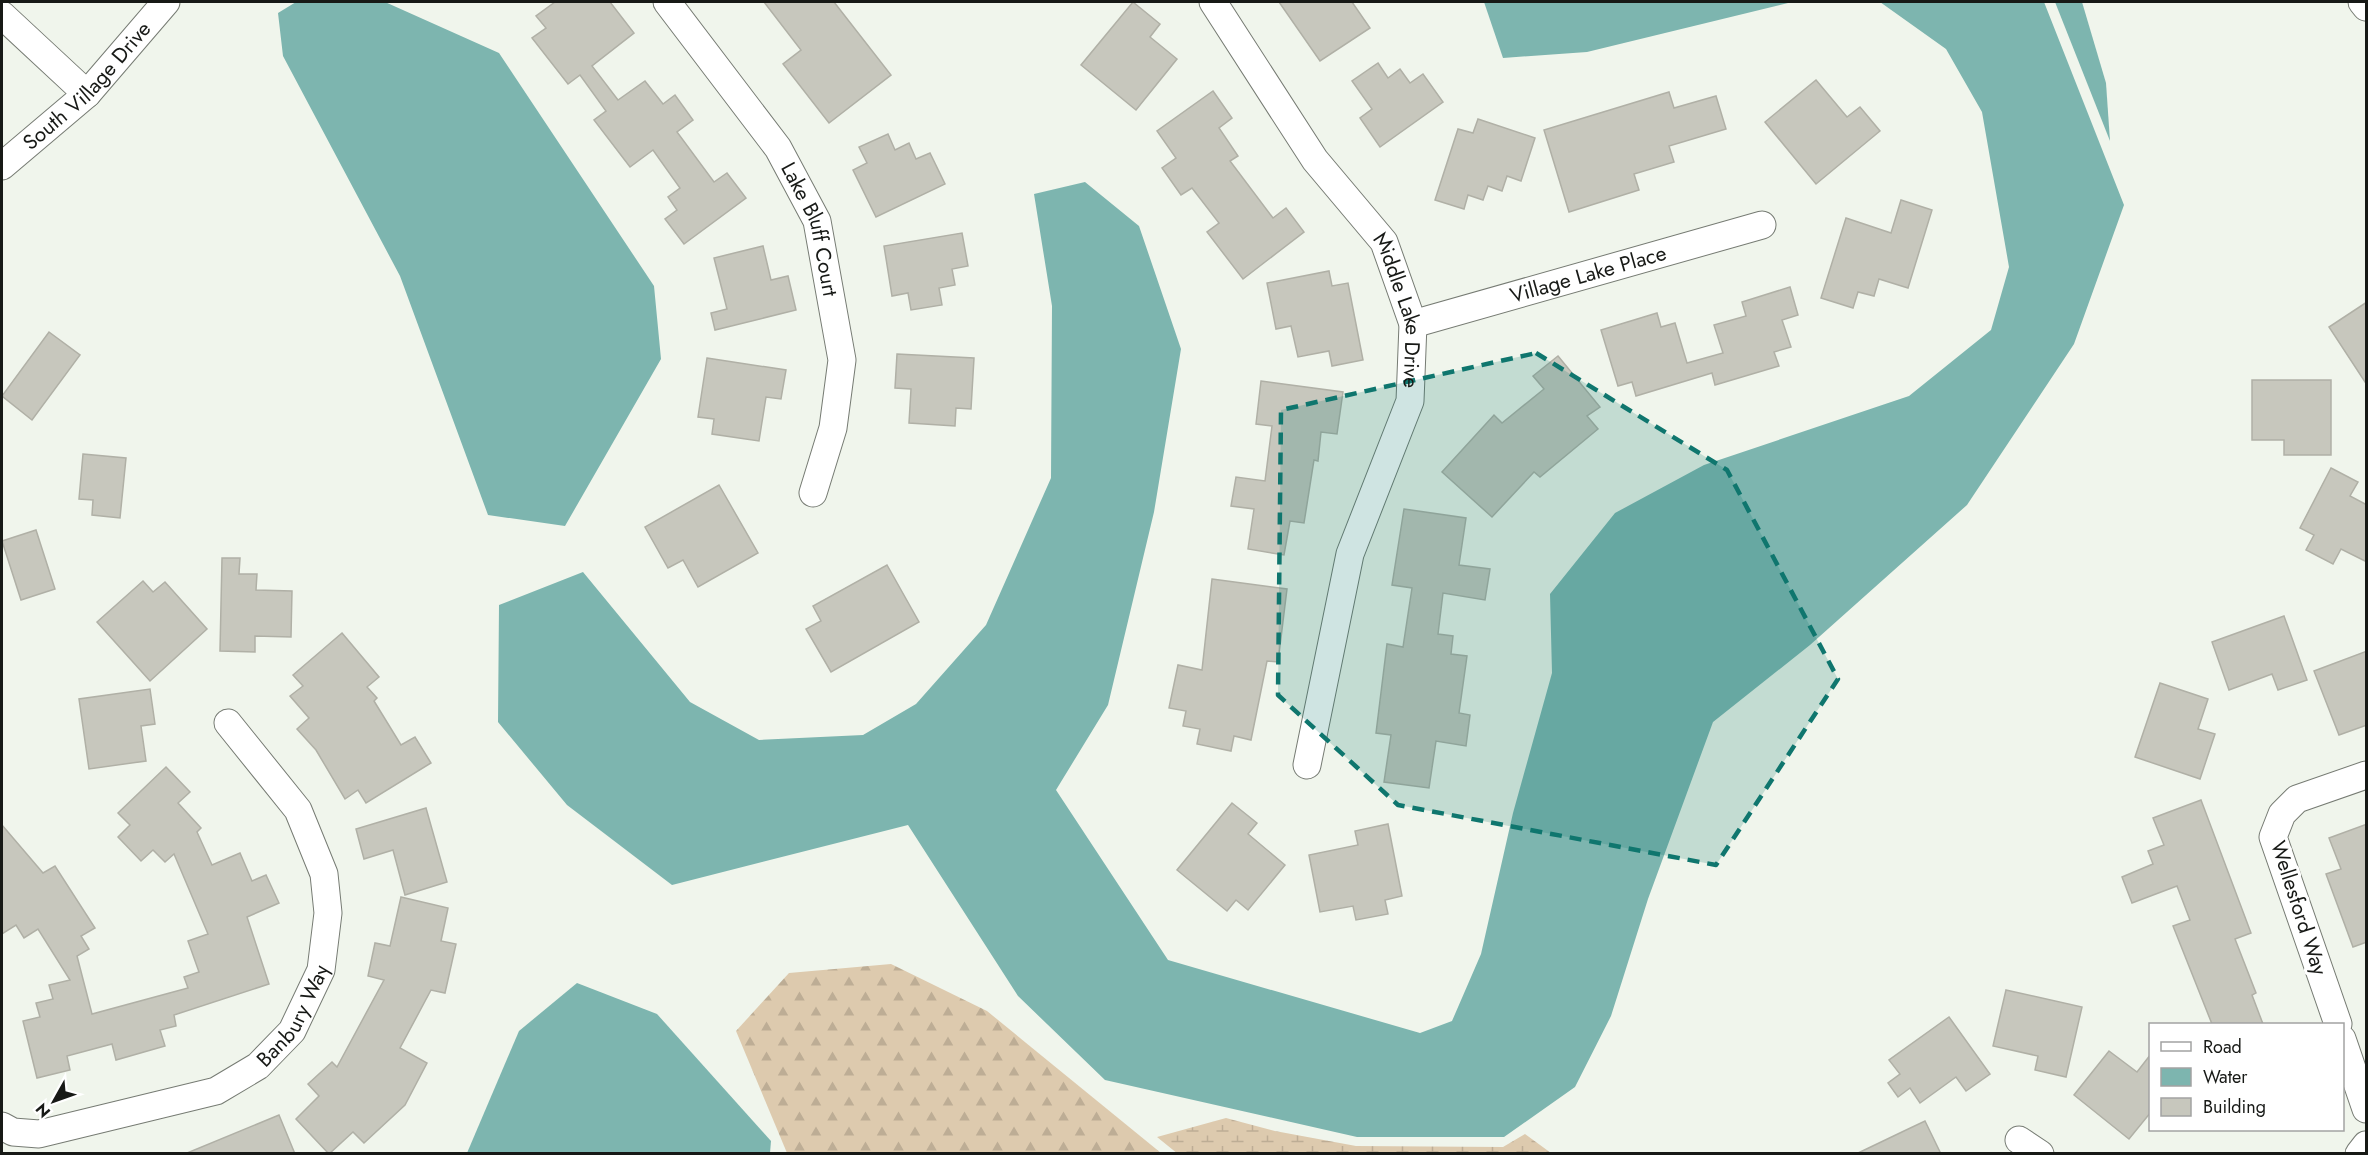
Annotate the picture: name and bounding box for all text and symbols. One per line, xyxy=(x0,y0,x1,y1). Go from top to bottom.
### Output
street label: South Village Drive xyxy=(16,15,158,157)
street label: Lake Bluff Court xyxy=(773,157,845,299)
street label: Middle Lake Drive xyxy=(1366,225,1428,389)
street label: Village Lake Place xyxy=(1506,238,1670,311)
street label: Wellesford Way xyxy=(2263,837,2335,980)
street label: Banbury Way xyxy=(250,963,337,1074)
legend xyxy=(2149,1023,2344,1131)
text: Road xyxy=(2203,1034,2242,1060)
text: Water xyxy=(2203,1064,2248,1090)
north arrow xyxy=(24,1071,84,1131)
text: Building xyxy=(2203,1094,2266,1120)
text: N xyxy=(30,1098,56,1123)

